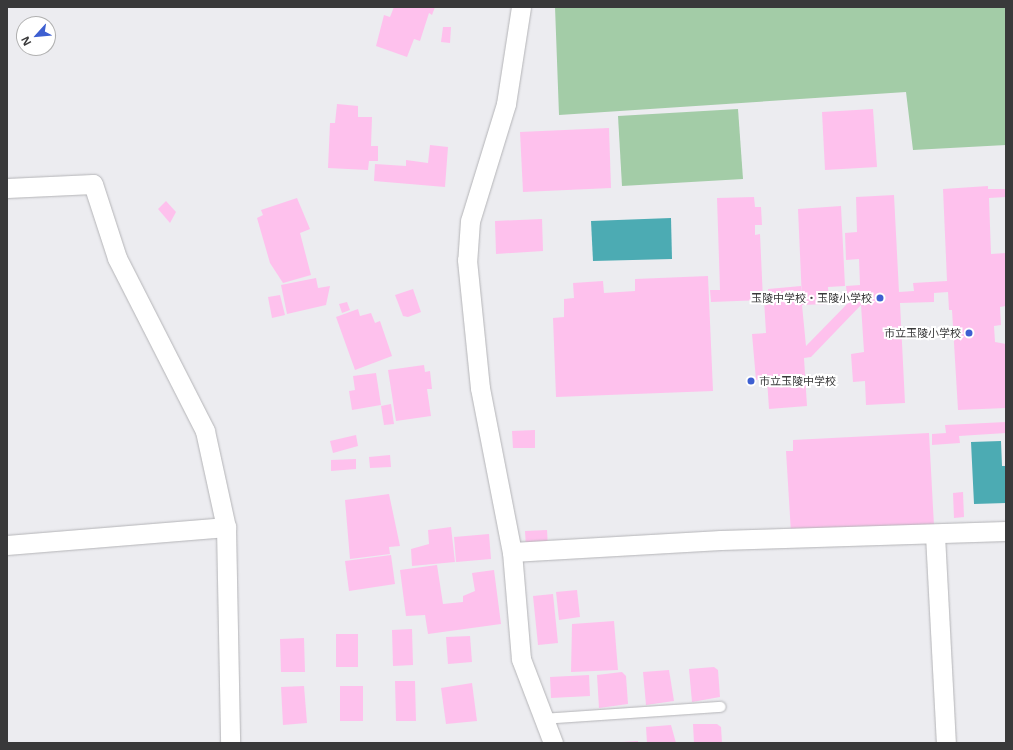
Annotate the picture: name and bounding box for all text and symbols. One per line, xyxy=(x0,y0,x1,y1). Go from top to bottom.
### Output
north arrow xyxy=(16,16,56,56)
text: N xyxy=(17,34,34,49)
place label: 玉陵中学校・玉陵小学校 xyxy=(751,291,872,305)
marker: 玉陵中学校・玉陵小学校 xyxy=(875,293,885,303)
place label: 市立玉陵小学校 xyxy=(884,326,961,340)
marker: 市立玉陵小学校 xyxy=(964,328,974,338)
place label: 市立玉陵中学校 xyxy=(759,374,836,388)
marker: 市立玉陵中学校 xyxy=(746,376,756,386)

